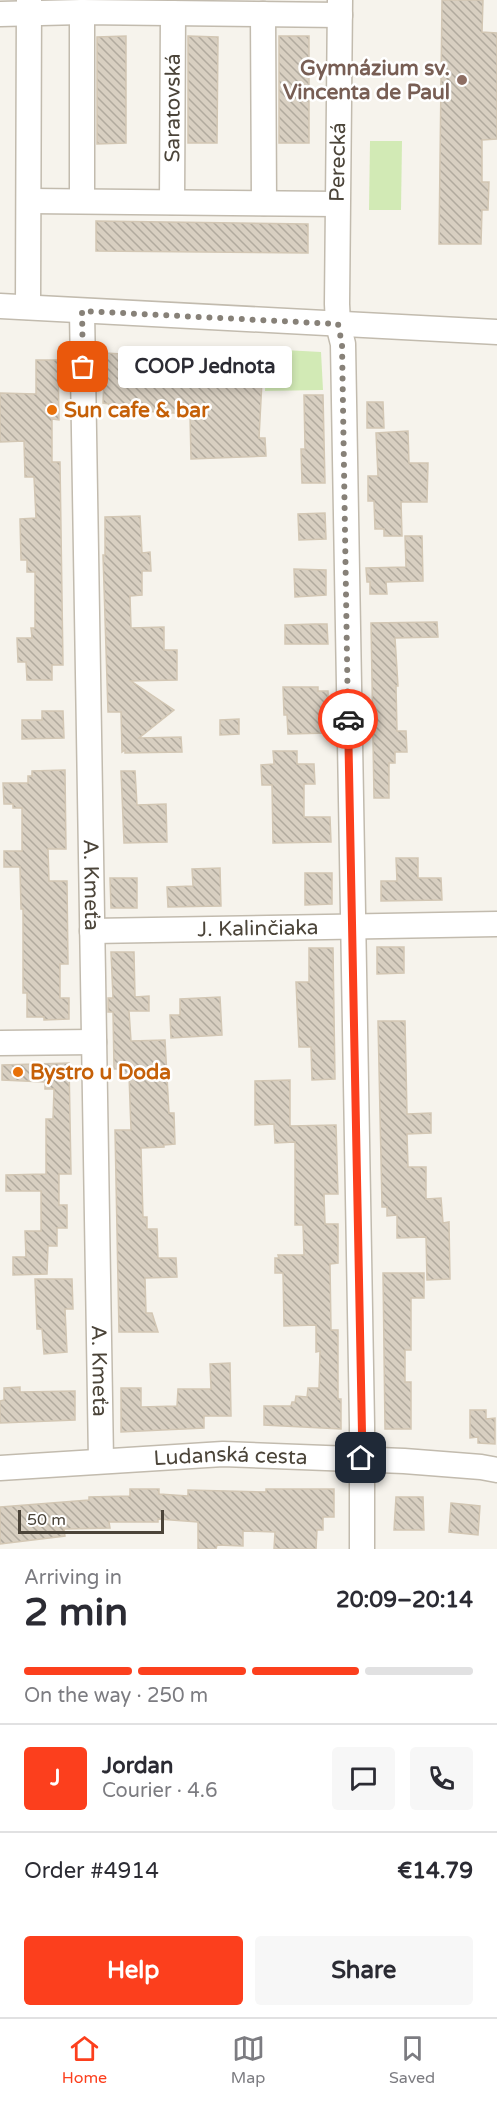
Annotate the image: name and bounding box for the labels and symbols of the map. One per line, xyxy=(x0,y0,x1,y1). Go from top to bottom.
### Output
street label: Saratovská xyxy=(160,53,185,163)
place label: Gymnázium sv. Vincenta de Paul xyxy=(283,56,450,105)
marker: Gymnázium sv. Vincenta de Paul xyxy=(455,73,469,87)
street label: Perecká xyxy=(325,122,351,202)
pin xyxy=(57,341,108,392)
callout: COOP Jednota xyxy=(119,346,293,388)
place label: Sun cafe & bar xyxy=(64,398,210,423)
marker: Sun cafe & bar xyxy=(45,403,59,417)
courier xyxy=(318,689,378,749)
street label: A. Kmeťa xyxy=(78,839,105,931)
street label: J. Kalinčiaka xyxy=(197,915,319,942)
place label: Bystro u Doda xyxy=(30,1060,171,1085)
marker: Bystro u Doda xyxy=(11,1065,25,1079)
street label: A. Kmeťa xyxy=(86,1325,113,1417)
pin xyxy=(335,1432,386,1483)
street label: Ludanská cesta xyxy=(153,1441,308,1471)
scale bar xyxy=(18,1507,164,1534)

